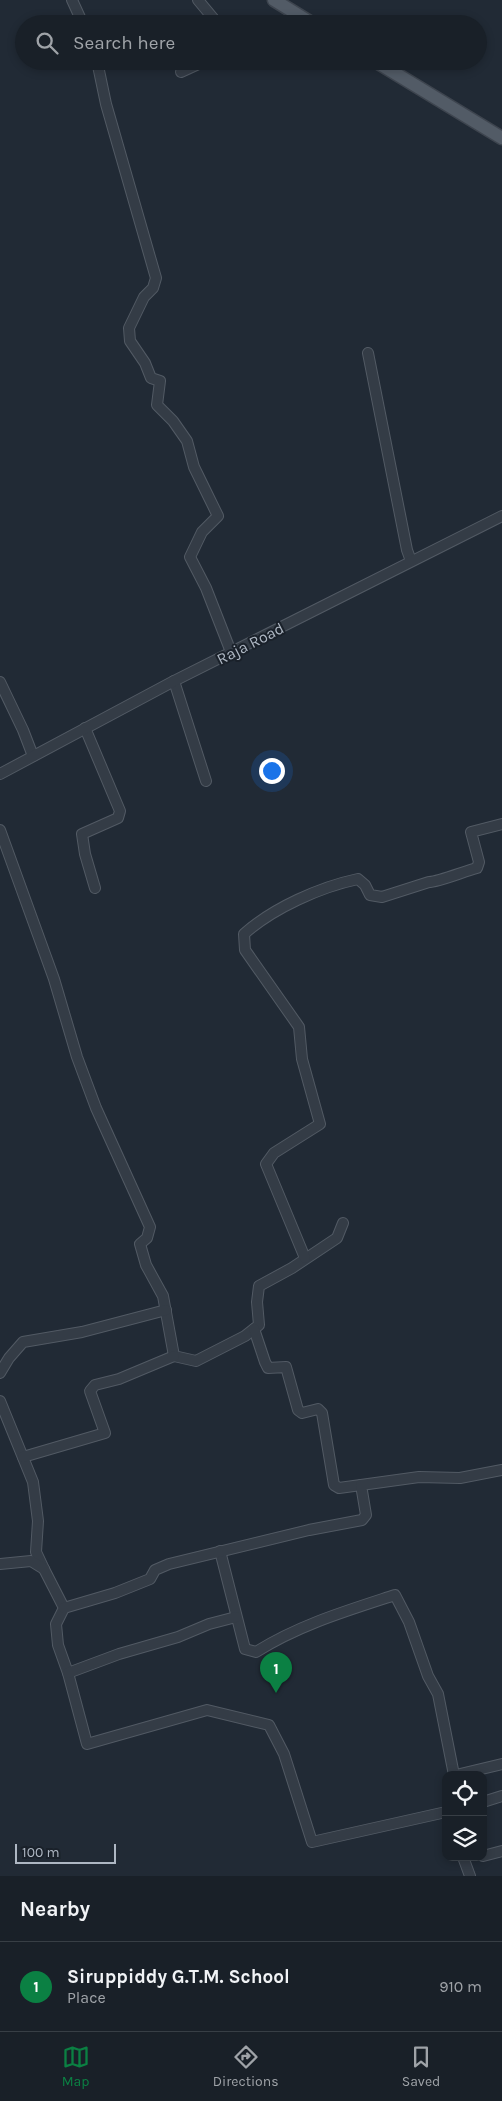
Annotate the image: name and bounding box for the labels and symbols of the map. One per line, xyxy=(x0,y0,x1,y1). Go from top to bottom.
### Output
street label: Raja Road xyxy=(213,618,287,668)
your location xyxy=(259,758,285,784)
pin: 1 xyxy=(260,1652,292,1693)
scale bar xyxy=(15,1841,116,1864)

